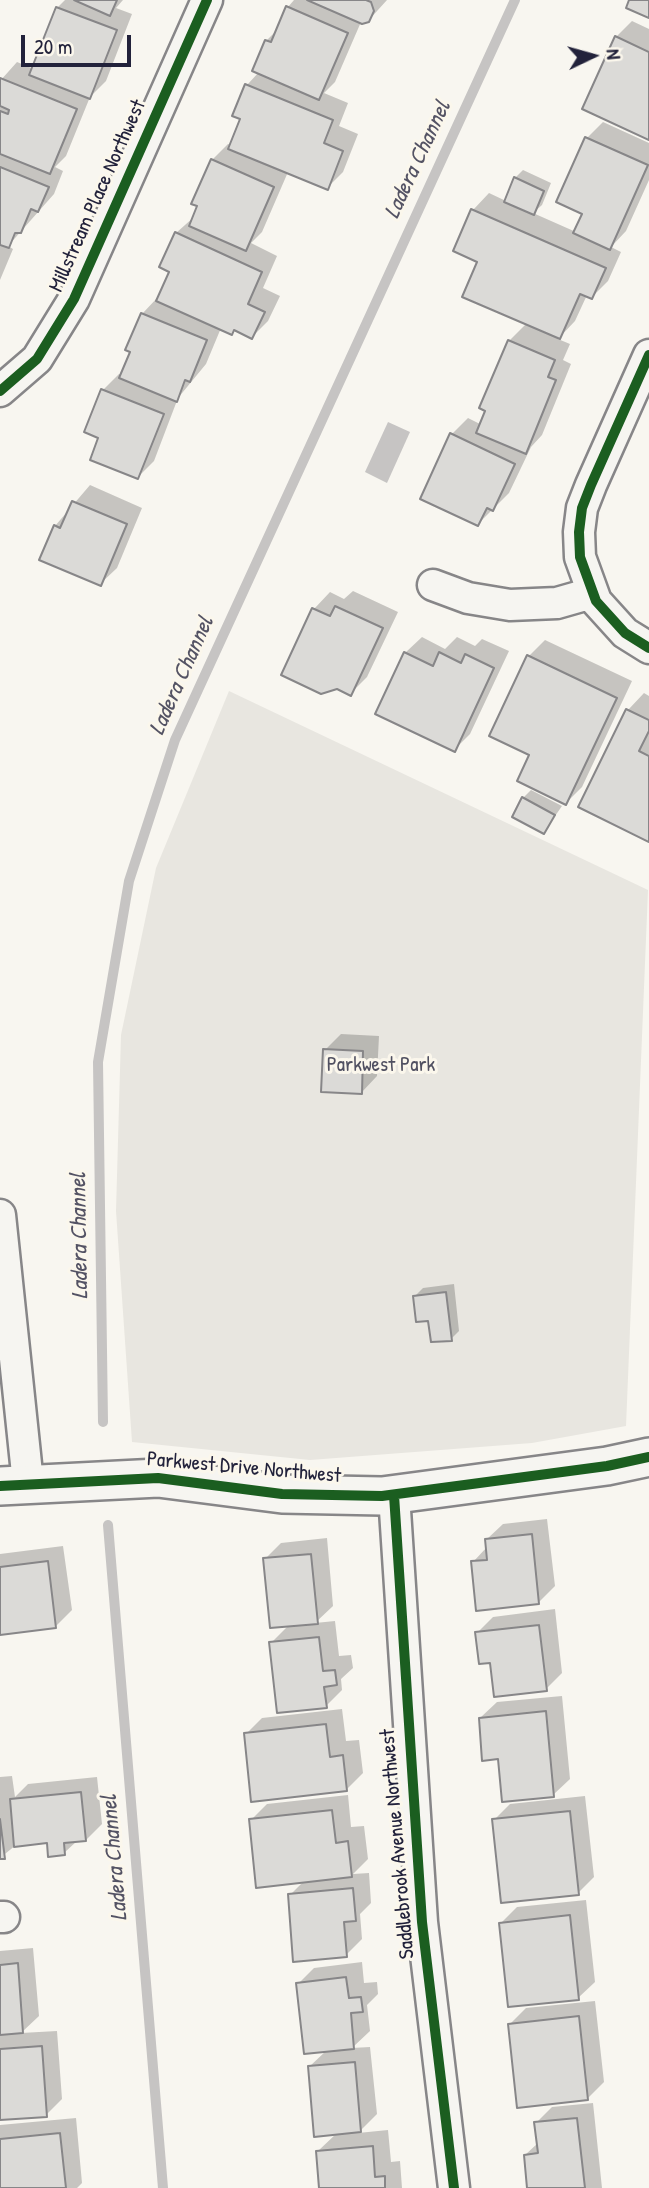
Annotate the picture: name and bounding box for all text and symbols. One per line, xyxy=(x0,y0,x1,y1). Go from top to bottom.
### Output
scale bar xyxy=(24,21,135,65)
north arrow xyxy=(558,21,628,91)
text: 20 m xyxy=(34,32,72,61)
text: N xyxy=(601,48,627,60)
street label: Millstream Place Northwest xyxy=(44,96,152,296)
water label: Ladera Channel xyxy=(379,97,457,223)
water label: Ladera Channel xyxy=(144,613,220,739)
park label: Parkwest Park xyxy=(327,1052,435,1078)
water label: Ladera Channel xyxy=(65,1173,95,1299)
street label: Parkwest Drive Northwest xyxy=(146,1447,342,1489)
street label: Saddlebrook Avenue Northwest xyxy=(375,1728,421,1960)
water label: Ladera Channel xyxy=(96,1794,134,1922)

